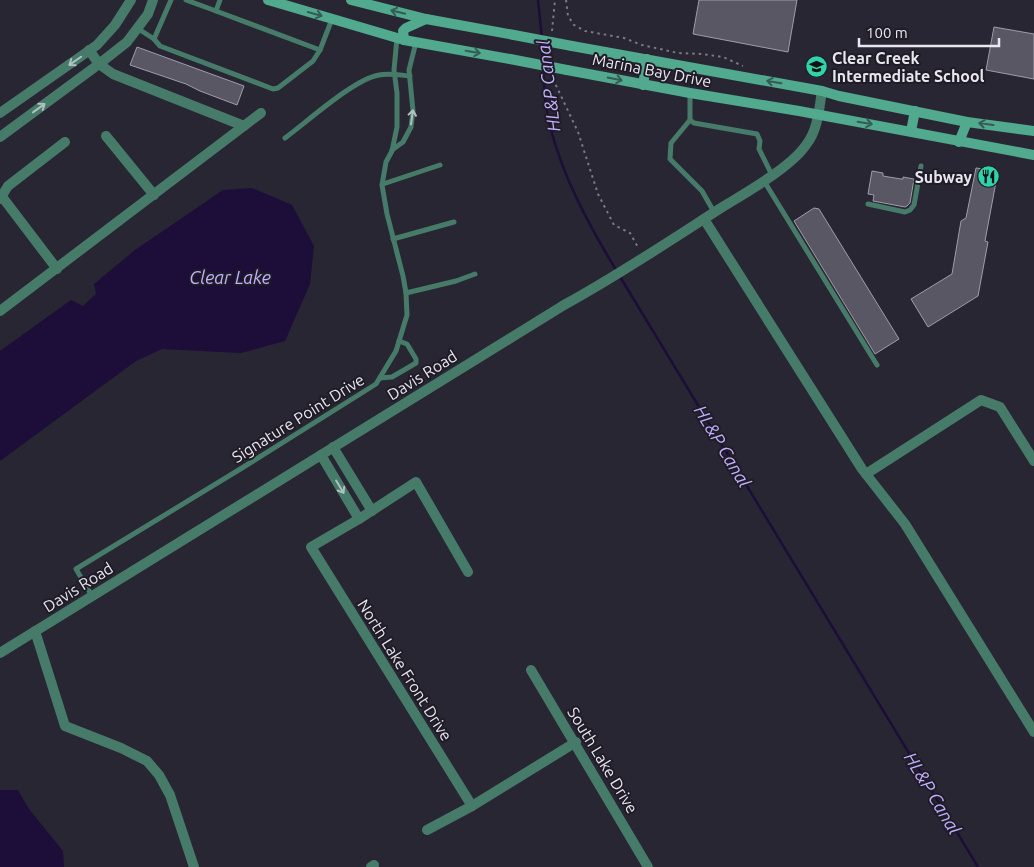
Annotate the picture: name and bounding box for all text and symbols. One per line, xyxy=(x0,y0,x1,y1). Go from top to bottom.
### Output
one-way arrow xyxy=(390,7,406,16)
one-way arrow xyxy=(306,10,322,20)
scale bar xyxy=(859,15,999,47)
text: 100 m xyxy=(866,24,908,41)
water label: HL&P Canal xyxy=(532,39,564,133)
one-way arrow xyxy=(464,48,480,58)
place label: Clear Creek Intermediate School xyxy=(832,49,985,85)
street label: Marina Bay Drive xyxy=(591,50,713,90)
school or university icon: Clear Creek Intermediate School xyxy=(804,55,828,79)
one-way arrow xyxy=(68,56,82,66)
one-way arrow xyxy=(607,75,623,84)
one-way arrow xyxy=(766,77,782,86)
one-way arrow xyxy=(32,103,46,113)
one-way arrow xyxy=(407,109,417,125)
one-way arrow xyxy=(856,119,872,128)
one-way arrow xyxy=(978,119,994,129)
restaurant icon: Subway xyxy=(976,165,1000,189)
place label: Subway xyxy=(915,168,973,186)
water label: Clear Lake xyxy=(189,267,271,287)
street label: Davis Road xyxy=(384,347,460,403)
street label: Signature Point Drive xyxy=(229,370,367,466)
water label: HL&P Canal xyxy=(691,401,755,491)
one-way arrow xyxy=(336,480,346,494)
street label: Davis Road xyxy=(40,559,116,615)
street label: North Lake Front Drive xyxy=(354,596,456,744)
street label: South Lake Drive xyxy=(564,704,642,816)
water label: HL&P Canal xyxy=(901,748,965,838)

